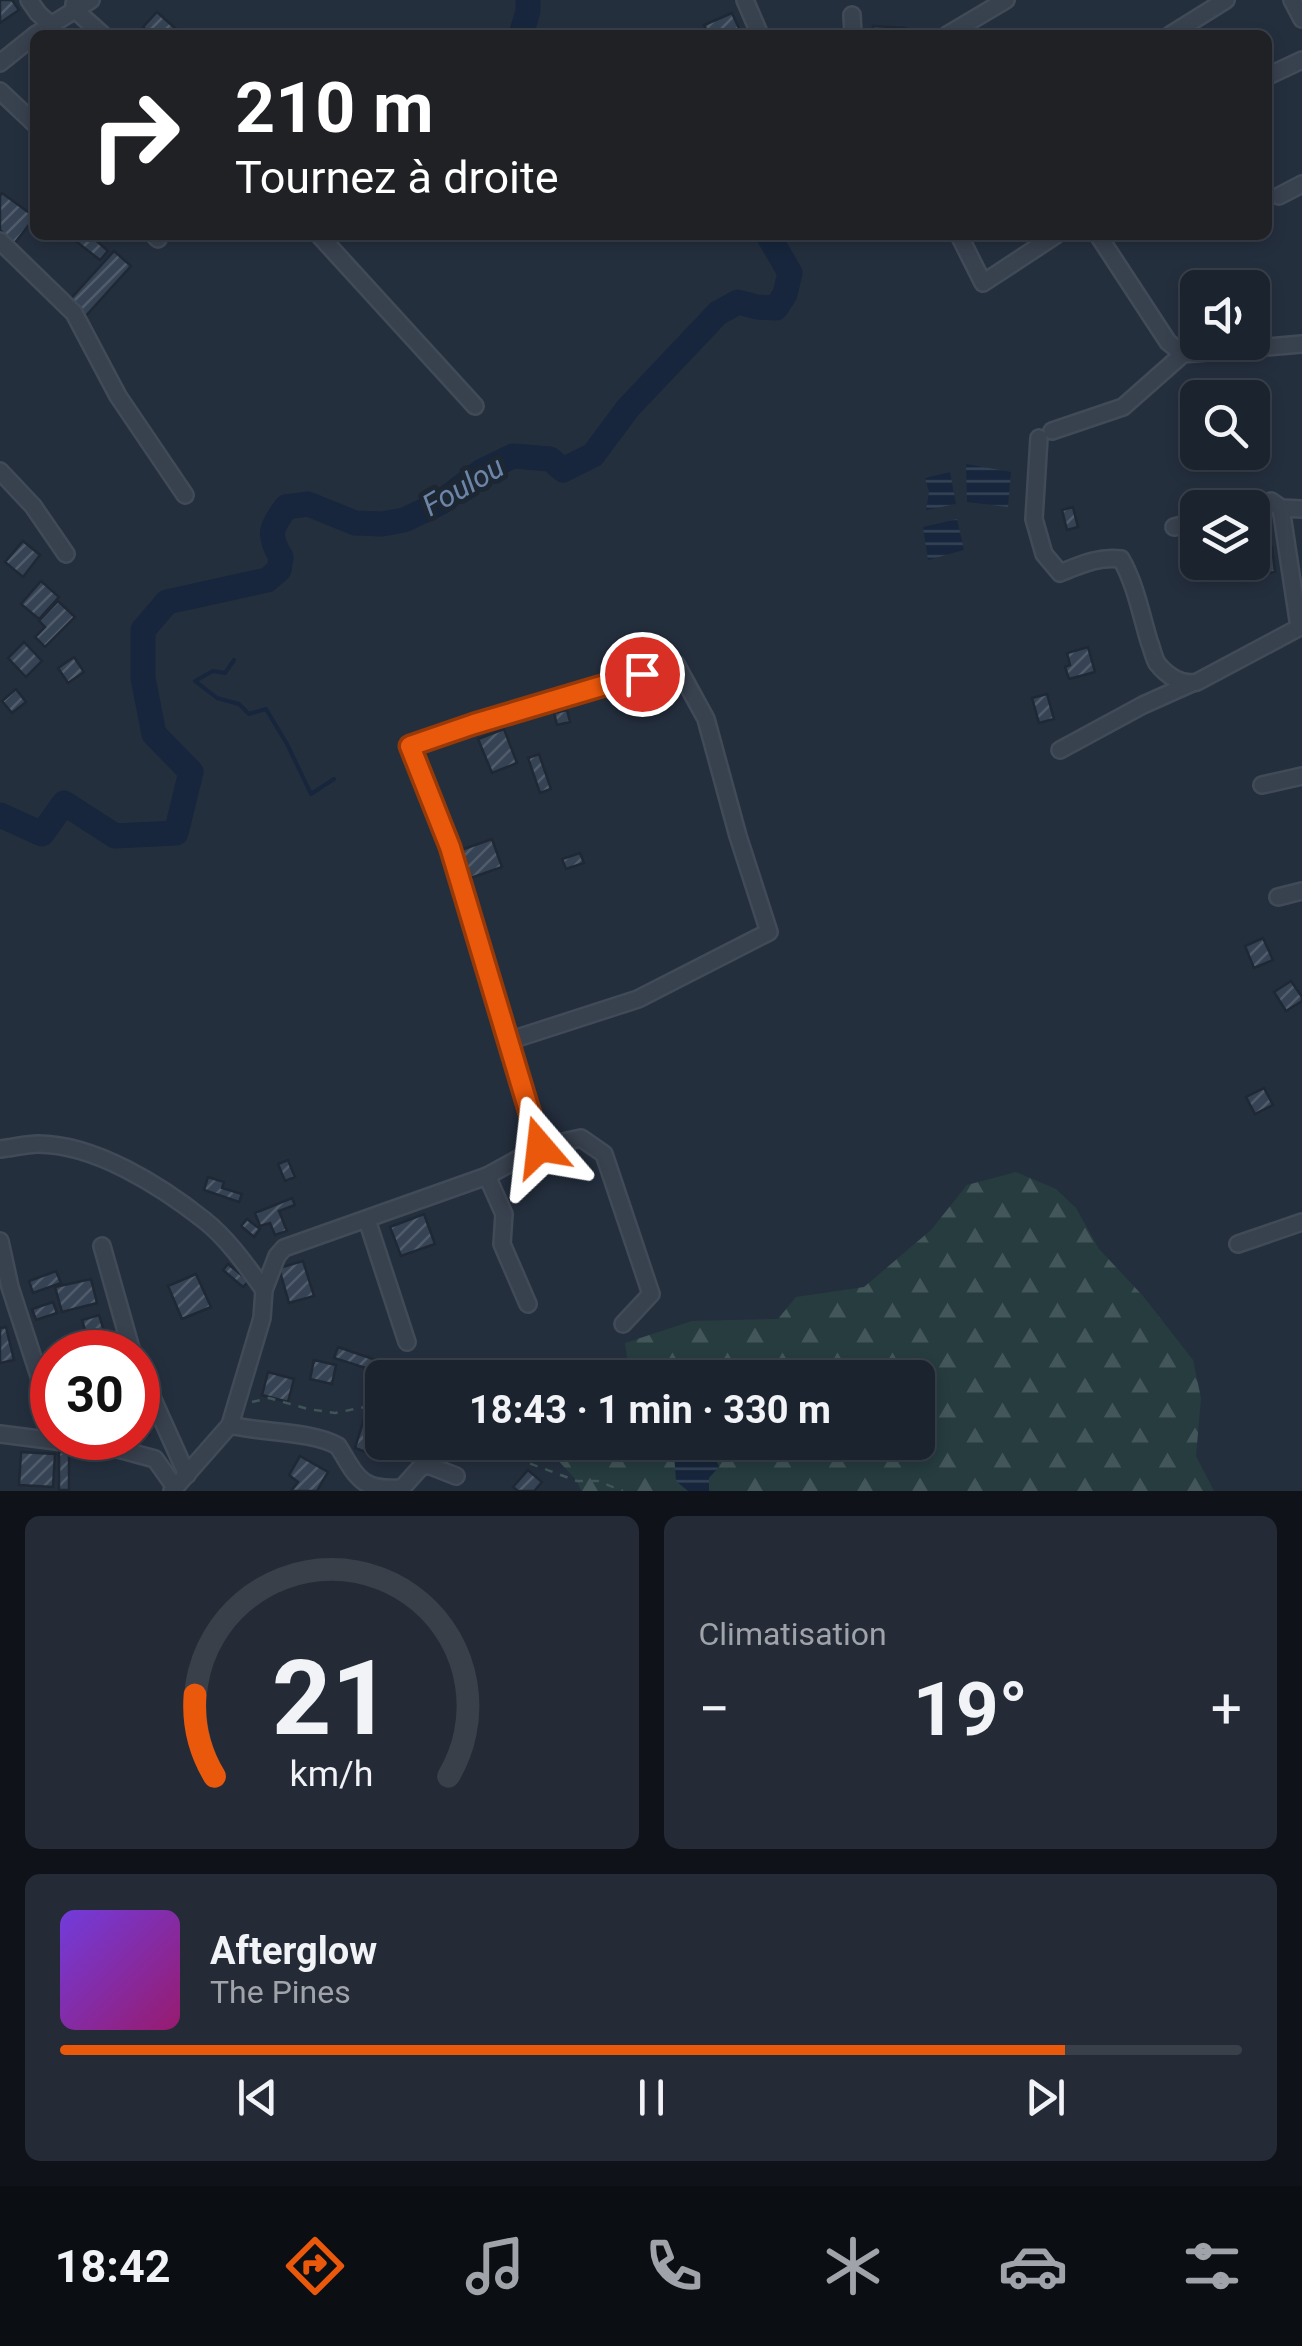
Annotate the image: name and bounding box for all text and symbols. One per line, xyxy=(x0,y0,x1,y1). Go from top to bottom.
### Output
text: 210 m xyxy=(235,67,434,149)
icon: right xyxy=(70,70,200,200)
text: Tournez à droite xyxy=(235,151,559,204)
map controls xyxy=(1180,270,1270,580)
button: sound xyxy=(1180,270,1270,360)
button: search xyxy=(1180,380,1270,470)
water label: Foulou xyxy=(416,449,510,523)
button: layers xyxy=(1180,490,1270,580)
pin xyxy=(600,632,685,717)
icon: arrive xyxy=(615,647,670,702)
position arrow xyxy=(488,1095,592,1199)
speed limit sign: 30 xyxy=(30,1330,160,1460)
text: 18:43 · 1 min · 330 m xyxy=(469,1388,831,1432)
text: Climatisation xyxy=(699,1615,887,1653)
text: 21 xyxy=(272,1638,391,1759)
text: 19° xyxy=(913,1665,1028,1753)
text: − xyxy=(699,1677,730,1741)
text: + xyxy=(1211,1677,1242,1741)
text: km/h xyxy=(290,1753,374,1795)
text: Afterglow xyxy=(210,1929,377,1973)
text: The Pines xyxy=(210,1973,351,2011)
icon: previous xyxy=(230,2070,285,2125)
icon: pause xyxy=(624,2070,679,2125)
icon: next xyxy=(1018,2070,1073,2125)
icon: directions xyxy=(280,2231,350,2301)
icon: music xyxy=(460,2231,530,2301)
icon: phone xyxy=(639,2231,709,2301)
icon: climate xyxy=(818,2231,888,2301)
icon: car xyxy=(998,2231,1068,2301)
icon: filters xyxy=(1177,2231,1247,2301)
text: 18:42 xyxy=(55,2240,171,2293)

